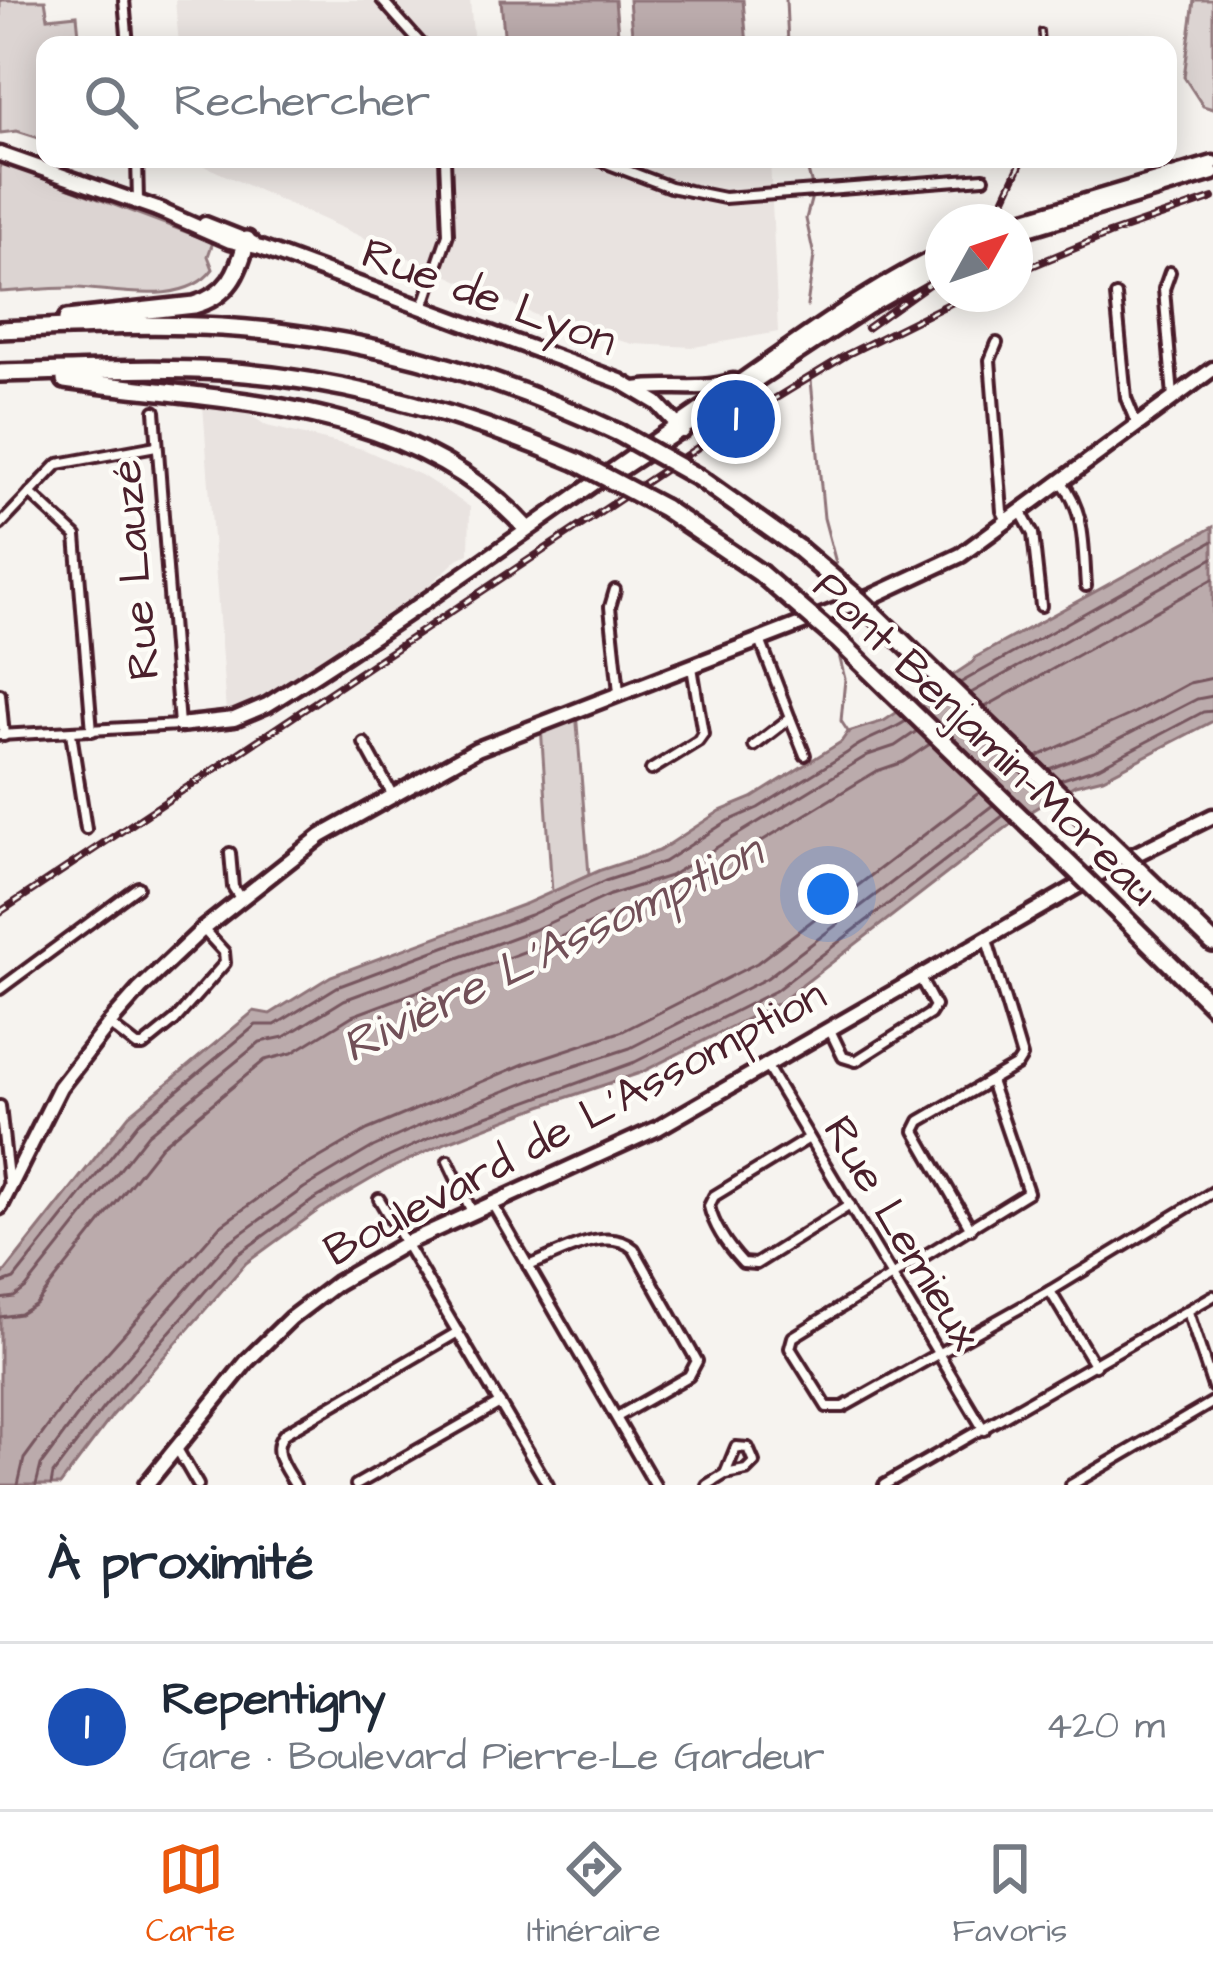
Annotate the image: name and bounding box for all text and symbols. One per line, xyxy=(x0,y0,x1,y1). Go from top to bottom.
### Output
search box xyxy=(36,36,1177,168)
icon: search xyxy=(78,69,144,135)
text: Rechercher xyxy=(174,71,430,133)
north arrow xyxy=(925,204,1033,312)
street label: Rue de Lyon xyxy=(353,223,625,373)
pin: 1 xyxy=(697,374,775,464)
street label: Rue Lauzé xyxy=(95,457,176,682)
street label: Pont Benjamin-Moreau xyxy=(799,558,1171,921)
water label: Rivière L'Assomption xyxy=(331,817,777,1080)
your location xyxy=(798,864,858,924)
street label: Boulevard de L'Assomption xyxy=(314,965,837,1282)
street label: Rue Lemieux xyxy=(807,1105,996,1363)
text: À proximité xyxy=(48,1528,314,1599)
text: Repentigny xyxy=(162,1669,386,1731)
text: 1 xyxy=(85,1700,90,1754)
text: 420 m xyxy=(1046,1700,1165,1754)
text: Gare · Boulevard Pierre-Le Gardeur xyxy=(162,1731,825,1785)
tab: Carte xyxy=(146,1836,235,1954)
tab: Itinéraire xyxy=(527,1836,661,1954)
tab: Favoris xyxy=(952,1836,1067,1954)

